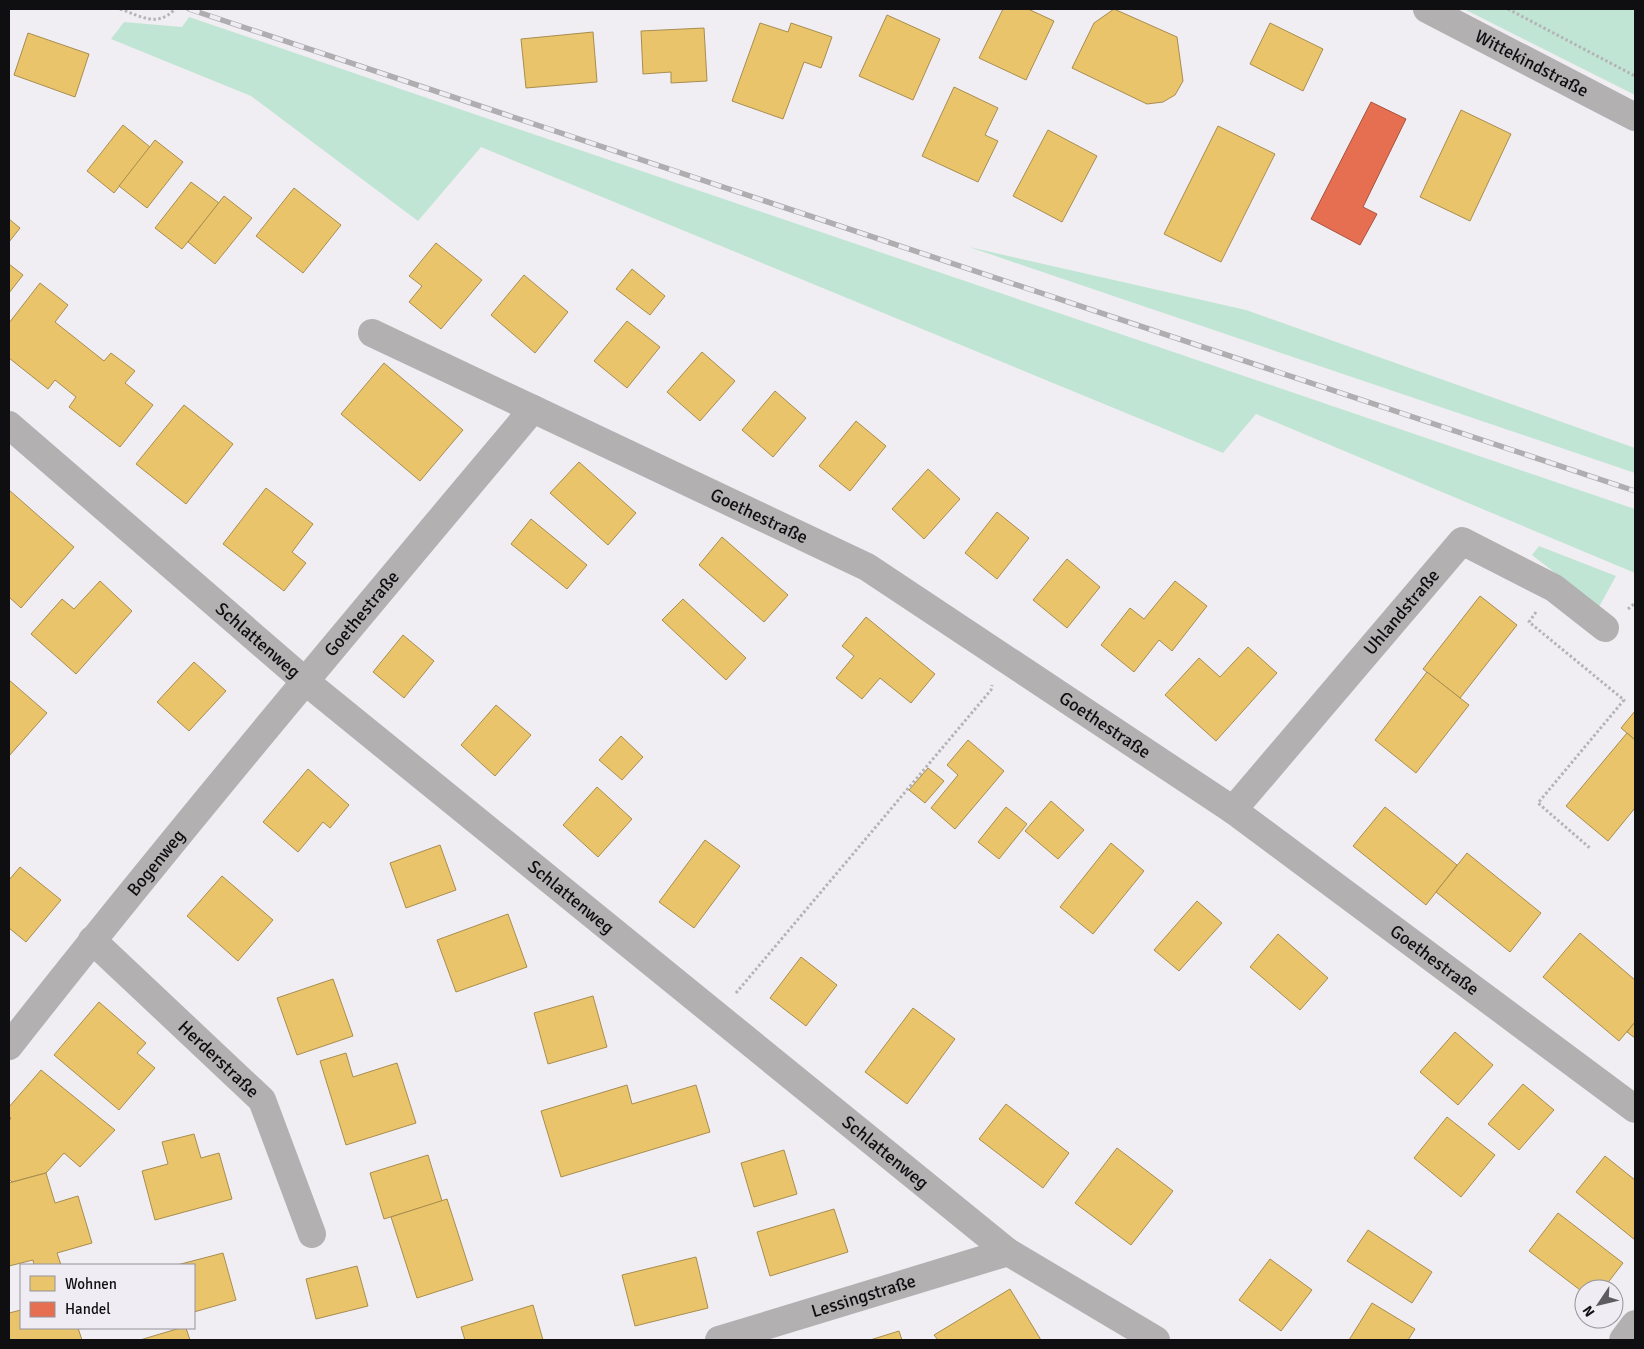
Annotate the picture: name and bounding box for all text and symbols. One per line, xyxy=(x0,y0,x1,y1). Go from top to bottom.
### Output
street label: Wittekindstraße xyxy=(1471,25,1592,102)
street label: Goethestraße xyxy=(707,484,811,548)
street label: Uhlandstraße xyxy=(1359,565,1444,659)
street label: Goethestraße xyxy=(319,566,404,661)
street label: Schlattenweg xyxy=(211,598,305,683)
street label: Goethestraße xyxy=(1055,687,1155,763)
street label: Bogenweg xyxy=(122,825,190,900)
street label: Schlattenweg xyxy=(523,855,619,939)
street label: Goethestraße xyxy=(1386,920,1483,1000)
street label: Herderstraße xyxy=(174,1016,264,1103)
street label: Schlattenweg xyxy=(838,1111,933,1194)
legend xyxy=(20,1264,195,1329)
street label: Lessingstraße xyxy=(809,1270,918,1322)
text: Wohnen xyxy=(65,1275,117,1293)
north arrow xyxy=(1574,1279,1624,1329)
text: Handel xyxy=(65,1300,111,1318)
text: N xyxy=(1579,1302,1599,1320)

